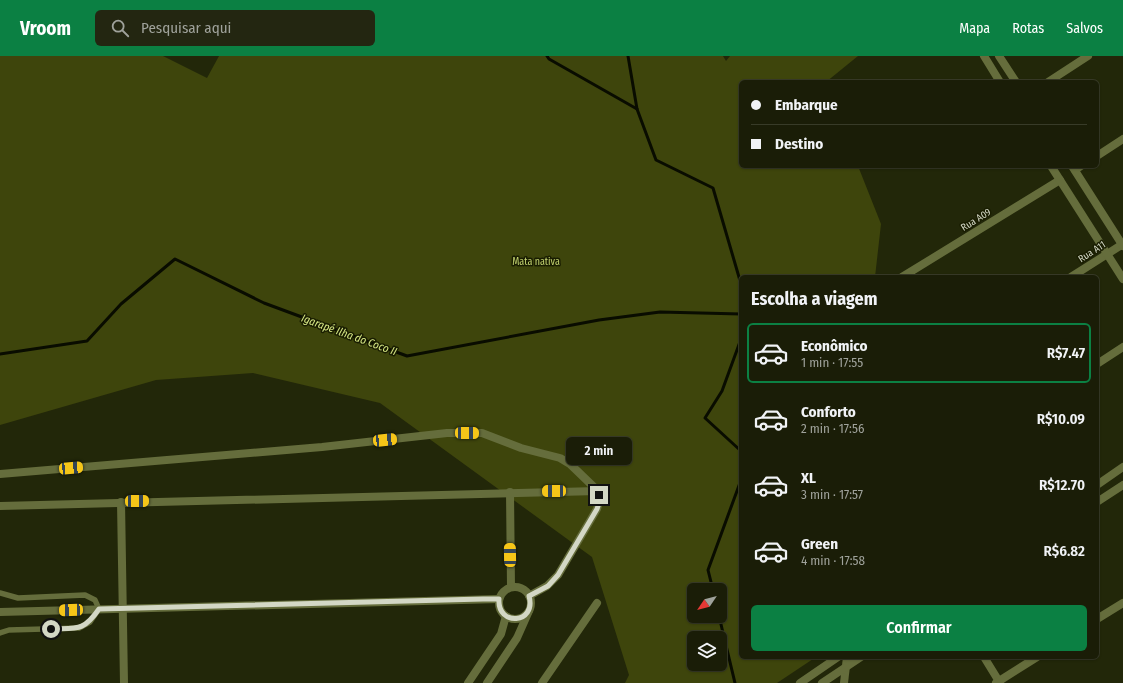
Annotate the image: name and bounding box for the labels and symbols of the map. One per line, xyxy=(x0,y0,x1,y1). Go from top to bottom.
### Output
street label: Rua A09 xyxy=(959,206,993,234)
street label: Rua A11 xyxy=(1076,239,1108,265)
park label: Mata nativa xyxy=(512,256,560,268)
water label: Igarapé Ilha do Coco II xyxy=(299,312,399,358)
car xyxy=(455,427,479,439)
car xyxy=(372,433,398,447)
callout: 2 min xyxy=(566,437,632,465)
car xyxy=(59,461,83,475)
car xyxy=(542,485,566,497)
route end xyxy=(590,486,608,504)
car xyxy=(125,495,149,507)
car xyxy=(504,543,516,567)
north arrow xyxy=(687,583,727,623)
car xyxy=(59,604,83,616)
route start xyxy=(42,620,60,638)

